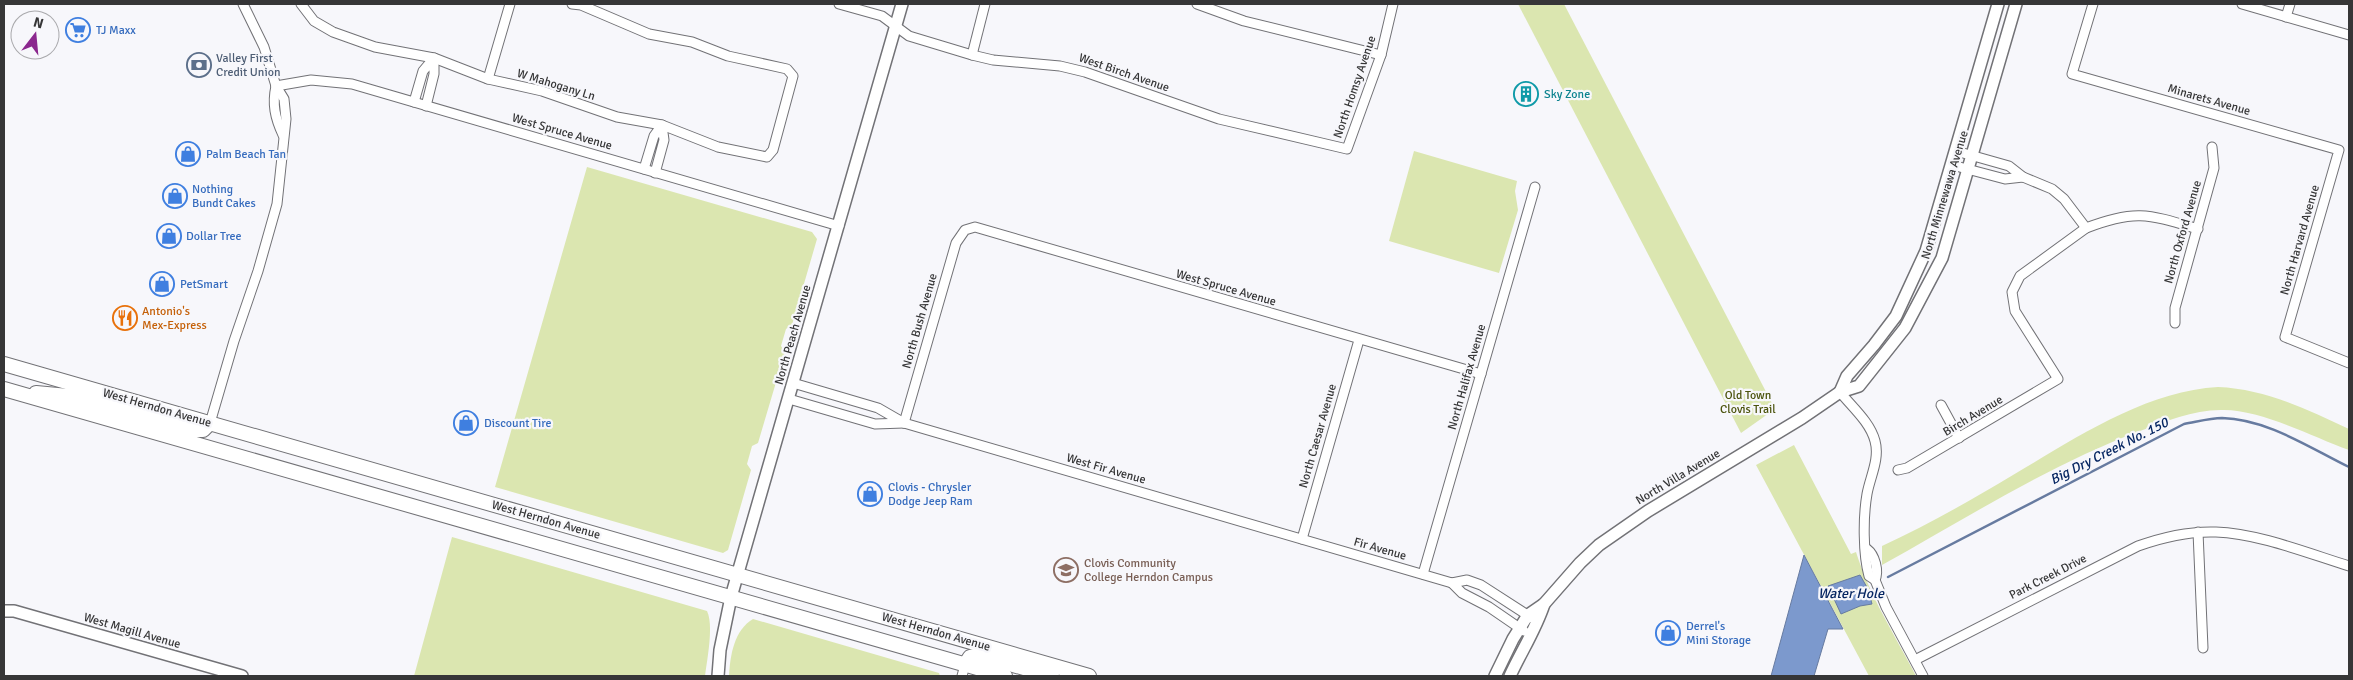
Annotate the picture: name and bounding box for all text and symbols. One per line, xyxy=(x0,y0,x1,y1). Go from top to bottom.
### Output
north arrow xyxy=(10,10,60,60)
text: N xyxy=(31,13,45,32)
supermarket icon: TJ Maxx xyxy=(65,17,91,43)
place label: TJ Maxx xyxy=(96,23,136,38)
street label: North Homsy Avenue xyxy=(1330,34,1380,140)
street label: West Birch Avenue xyxy=(1077,50,1171,96)
place label: Valley First Credit Union xyxy=(216,51,280,80)
bank icon: Valley First Credit Union xyxy=(186,52,212,78)
street label: W Mahogany Ln xyxy=(515,66,597,104)
building icon: Sky Zone xyxy=(1513,81,1539,107)
street label: Minarets Avenue xyxy=(2166,81,2252,119)
place label: Sky Zone xyxy=(1544,87,1590,102)
street label: West Spruce Avenue xyxy=(510,111,614,153)
street label: North Minnewawa Avenue xyxy=(1918,129,1972,261)
shop icon: Palm Beach Tan xyxy=(175,141,201,167)
place label: Palm Beach Tan xyxy=(206,147,286,162)
street label: North Oxford Avenue xyxy=(2161,179,2205,285)
place label: Nothing Bundt Cakes xyxy=(192,182,256,211)
shop icon: Nothing Bundt Cakes xyxy=(162,183,188,209)
street label: North Harvard Avenue xyxy=(2277,183,2323,297)
shop icon: Dollar Tree xyxy=(156,223,182,249)
place label: Dollar Tree xyxy=(186,229,242,244)
street label: West Spruce Avenue xyxy=(1174,267,1278,309)
shop icon: PetSmart xyxy=(149,271,175,297)
street label: North Bush Avenue xyxy=(899,272,941,370)
place label: PetSmart xyxy=(180,277,228,292)
street label: North Peach Avenue xyxy=(772,283,814,387)
place label: Antonio's Mex-Express xyxy=(142,304,207,333)
restaurant icon: Antonio's Mex-Express xyxy=(112,305,138,331)
street label: North Halifax Avenue xyxy=(1445,323,1489,431)
street label: North Caesar Avenue xyxy=(1296,382,1340,490)
street label: West Herndon Avenue xyxy=(101,385,213,431)
park label: Old Town Clovis Trail xyxy=(1720,388,1776,417)
street label: Birch Avenue xyxy=(1940,392,2006,440)
shop icon: Discount Tire xyxy=(453,410,479,436)
water label: Big Dry Creek No. 150 xyxy=(2047,413,2172,488)
place label: Discount Tire xyxy=(484,416,551,431)
street label: North Villa Avenue xyxy=(1633,446,1723,508)
street label: West Fir Avenue xyxy=(1065,450,1147,488)
place label: Clovis - Chrysler Dodge Jeep Ram xyxy=(888,480,973,509)
shop icon: Clovis - Chrysler Dodge Jeep Ram xyxy=(857,481,883,507)
street label: West Herndon Avenue xyxy=(490,497,602,543)
street label: Fir Avenue xyxy=(1352,534,1408,564)
street label: Park Creek Drive xyxy=(2007,551,2089,603)
place label: Clovis Community College Herndon Campus xyxy=(1084,556,1213,585)
school or university icon: Clovis Community College Herndon Campus xyxy=(1053,557,1079,583)
water label: Water Hole xyxy=(1818,585,1885,602)
street label: West Herndon Avenue xyxy=(880,609,992,655)
street label: West Magill Avenue xyxy=(82,610,182,652)
place label: Derrel's Mini Storage xyxy=(1686,619,1751,648)
shop icon: Derrel's Mini Storage xyxy=(1655,620,1681,646)

